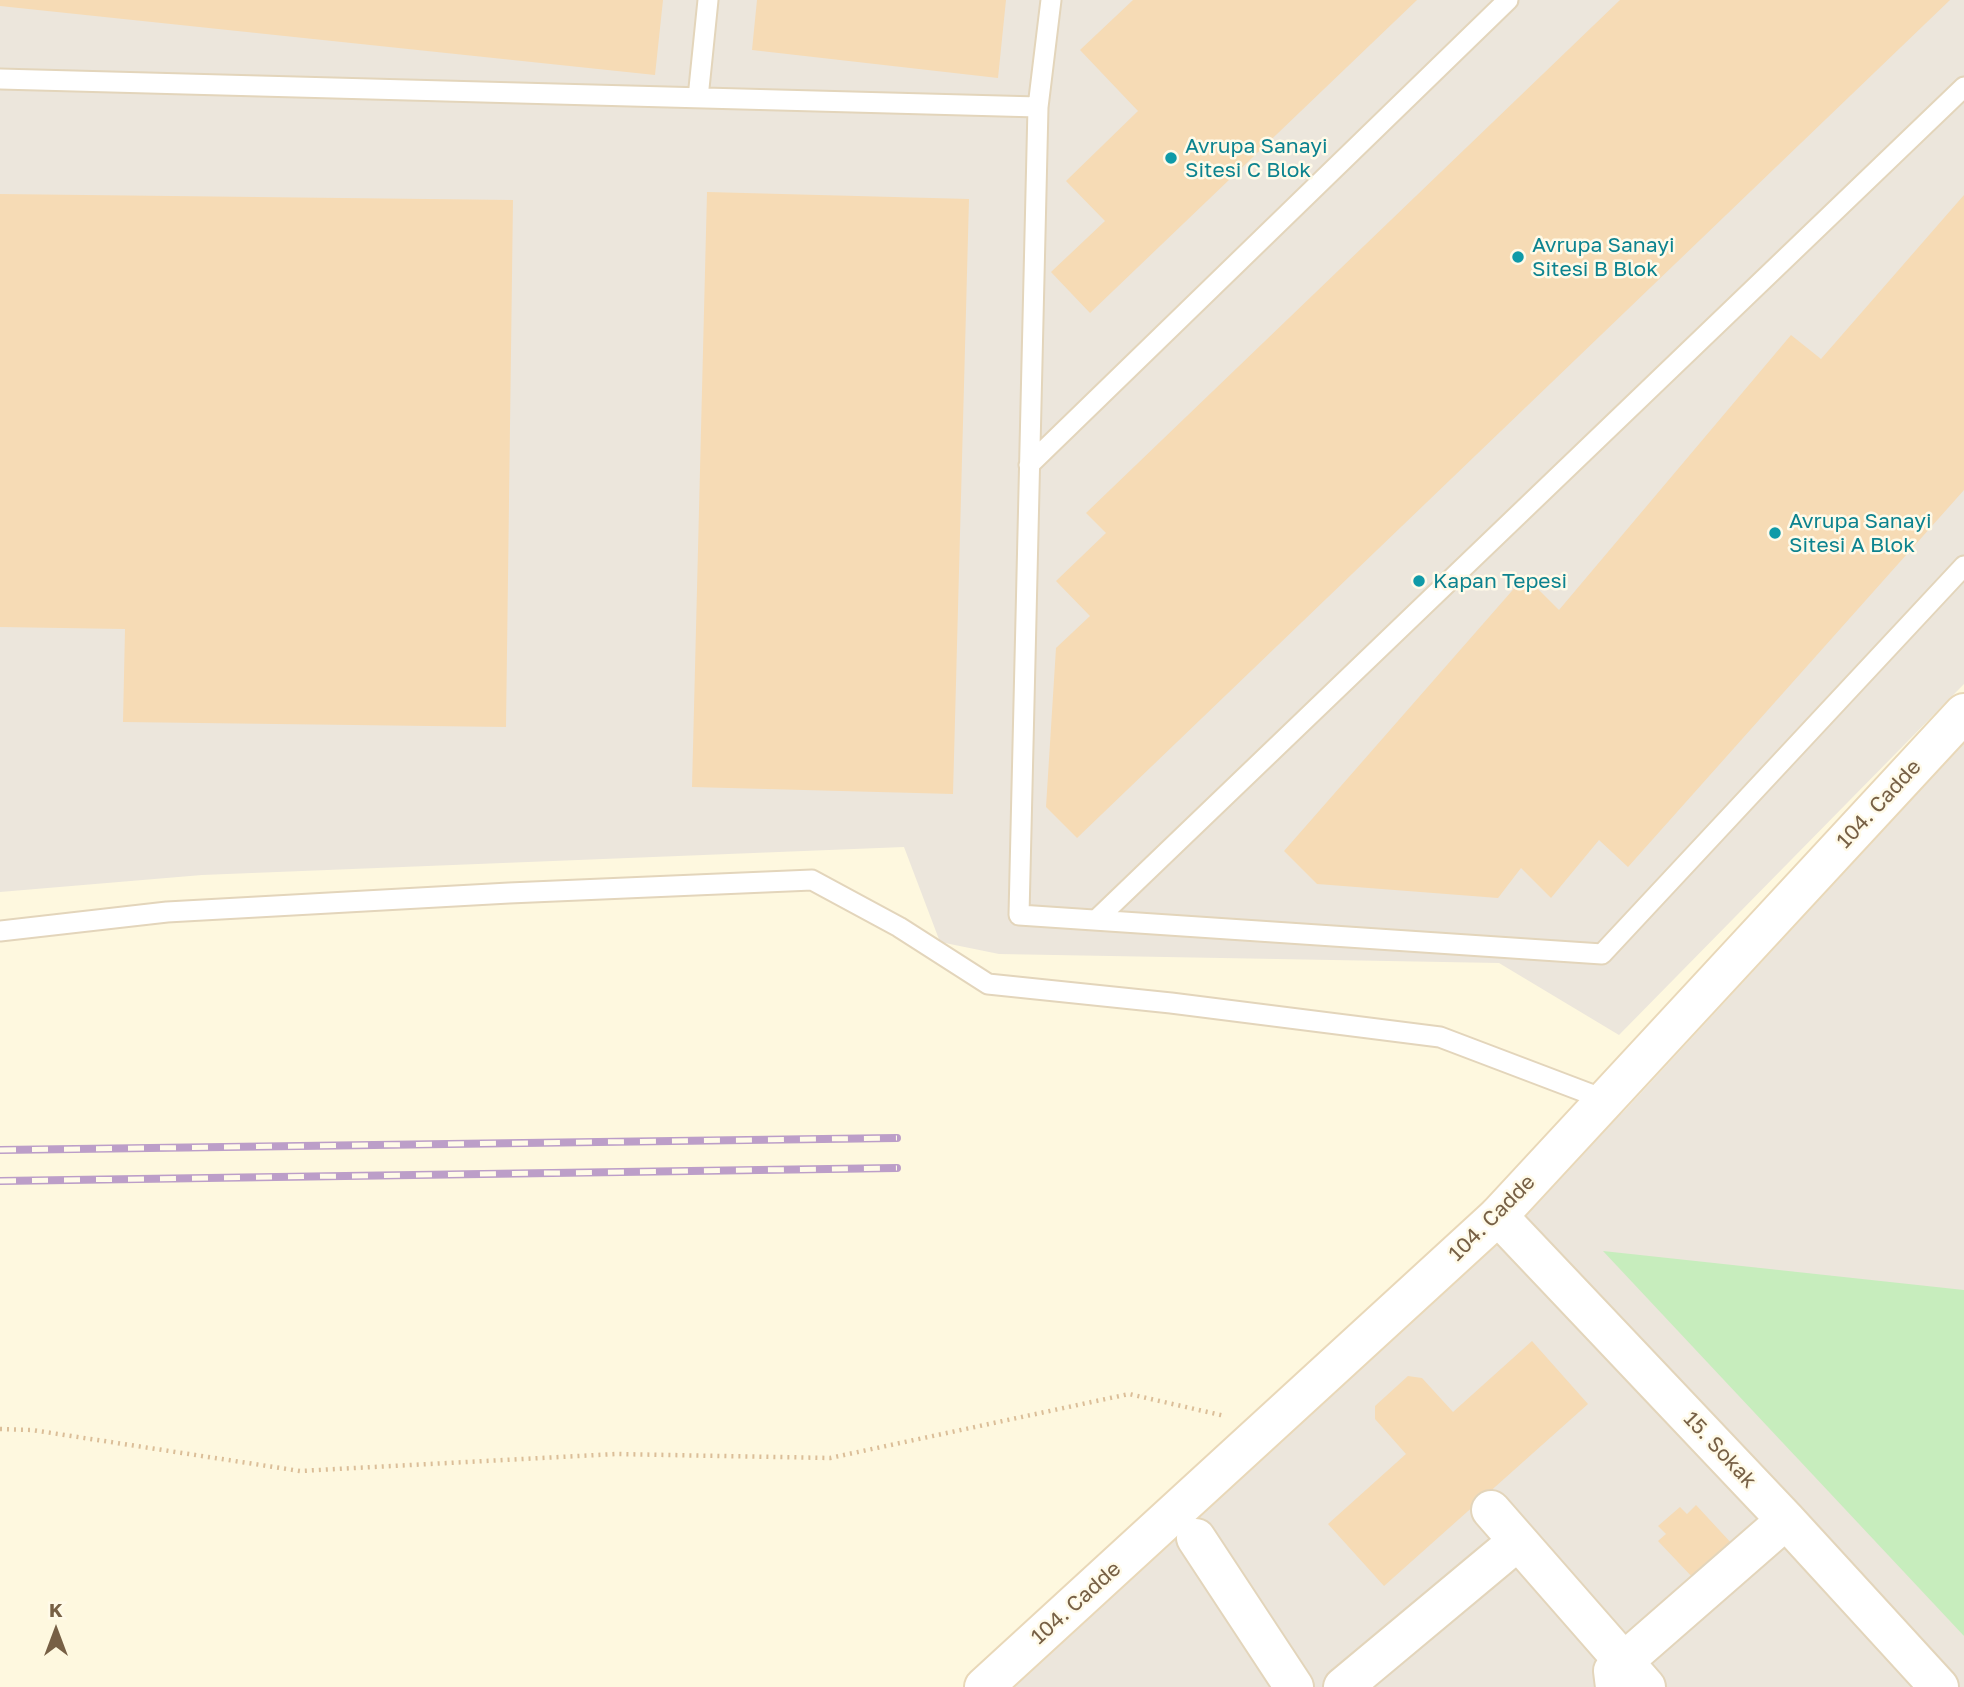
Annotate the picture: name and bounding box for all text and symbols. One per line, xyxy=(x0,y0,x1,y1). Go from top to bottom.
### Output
place label: Avrupa Sanayi Sitesi C Blok xyxy=(1185,133,1328,183)
marker: Avrupa Sanayi Sitesi C Blok xyxy=(1163,150,1179,166)
place label: Avrupa Sanayi Sitesi B Blok xyxy=(1532,232,1675,282)
marker: Avrupa Sanayi Sitesi B Blok xyxy=(1510,249,1526,265)
place label: Avrupa Sanayi Sitesi A Blok xyxy=(1789,508,1932,558)
marker: Avrupa Sanayi Sitesi A Blok xyxy=(1767,525,1783,541)
place label: Kapan Tepesi xyxy=(1433,568,1567,594)
marker: Kapan Tepesi xyxy=(1411,573,1427,589)
street label: 104. Cadde xyxy=(1832,755,1926,853)
street label: 104. Cadde xyxy=(1444,1170,1540,1266)
street label: 15. Sokak xyxy=(1678,1407,1762,1493)
street label: 104. Cadde xyxy=(1026,1556,1126,1650)
north arrow xyxy=(21,1596,91,1666)
text: K xyxy=(49,1598,63,1621)

